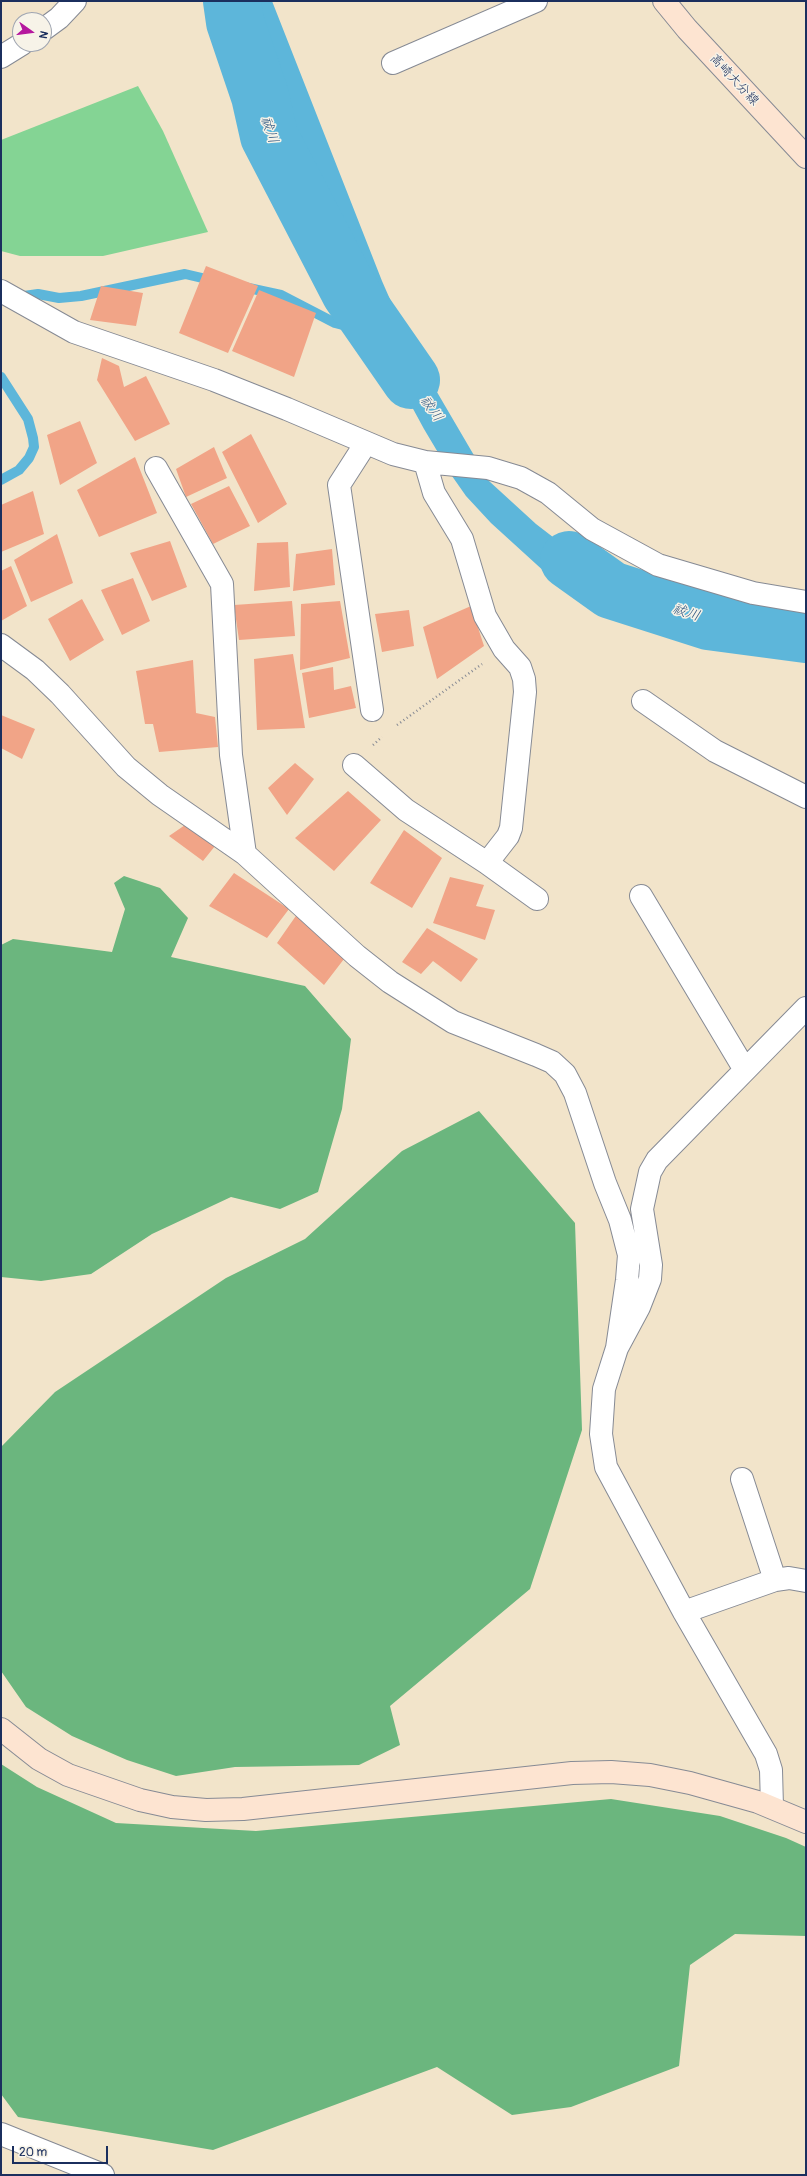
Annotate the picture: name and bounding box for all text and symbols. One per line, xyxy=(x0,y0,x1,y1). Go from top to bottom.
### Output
north arrow xyxy=(12,12,52,52)
text: N xyxy=(36,30,50,40)
street label: 高崎大分線 xyxy=(706,51,762,109)
water label: 祓川 xyxy=(257,114,281,146)
water label: 祓川 xyxy=(416,393,446,425)
water label: 祓川 xyxy=(670,601,702,625)
scale bar xyxy=(14,2138,110,2164)
text: 20 m xyxy=(19,2145,47,2160)

